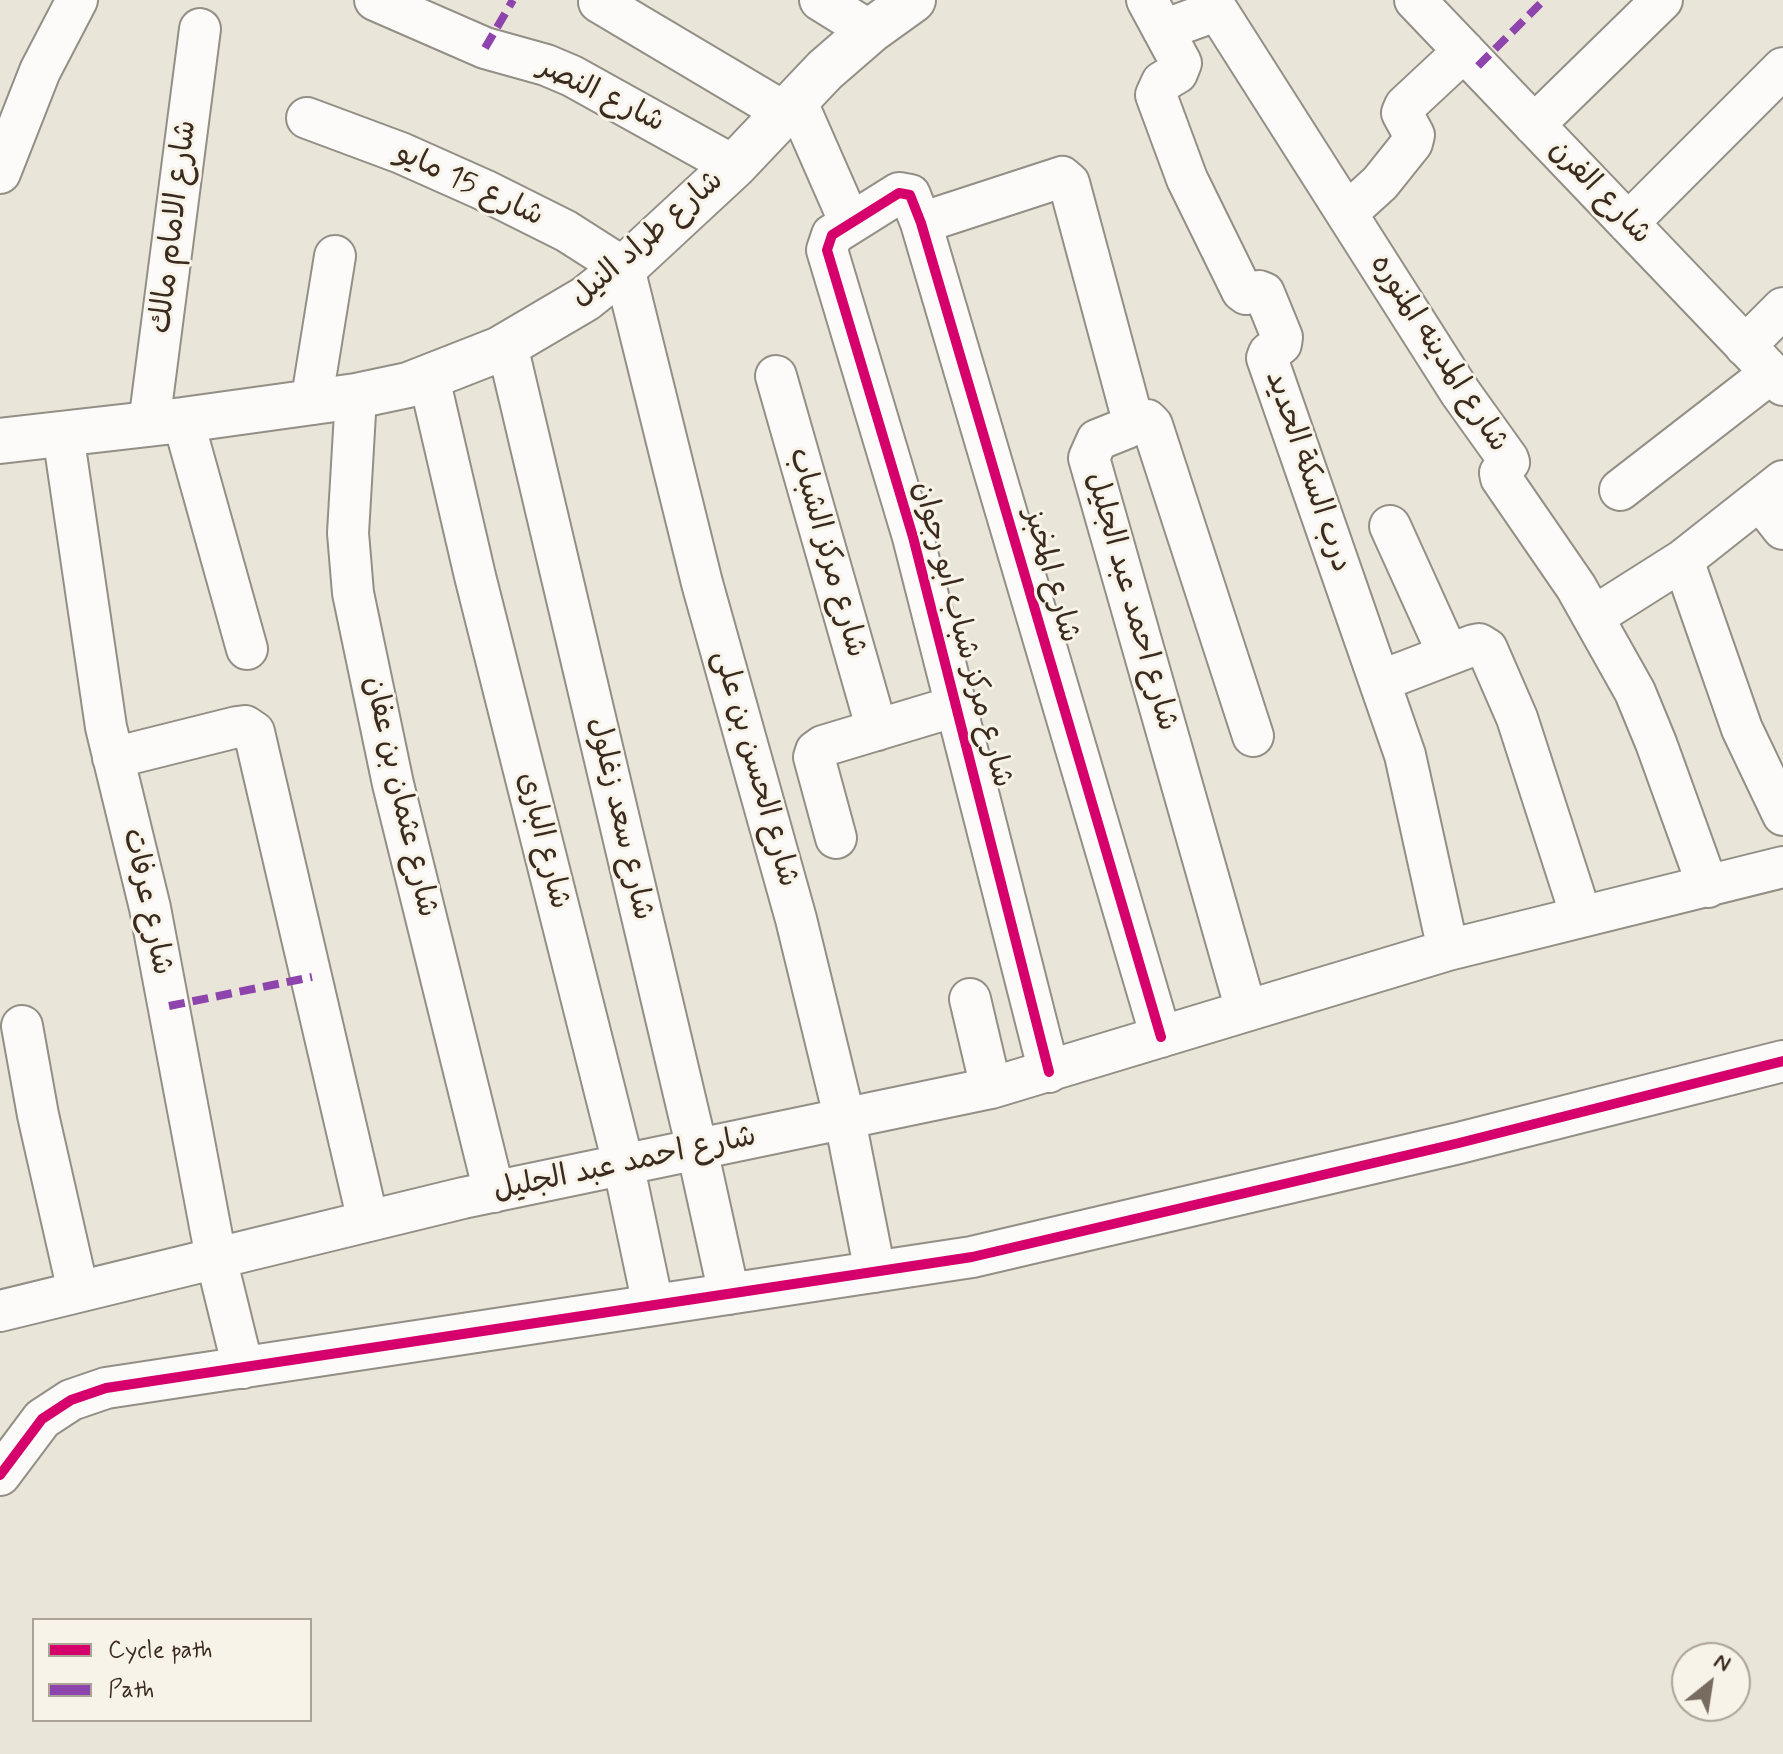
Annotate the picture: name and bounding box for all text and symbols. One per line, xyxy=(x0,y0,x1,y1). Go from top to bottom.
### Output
street label: شارع النصر xyxy=(532,50,670,142)
street label: شارع الامام مالك xyxy=(144,118,206,336)
street label: شارع الفرن xyxy=(1540,133,1658,253)
street label: شارع 15 مايو xyxy=(389,136,549,236)
street label: شارع طراد النيل xyxy=(564,164,732,316)
street label: شارع المدينه المنوره xyxy=(1361,248,1515,460)
street label: درب السكة الحديد xyxy=(1256,367,1358,577)
street label: شارع مركز الشباب xyxy=(779,444,873,662)
street label: شارع احمد عبد الجليل xyxy=(1076,469,1184,735)
street label: شارع مركز شباب ابو رجوان xyxy=(903,478,1019,792)
street label: شارع المخبز xyxy=(1014,505,1086,647)
street label: شارع الحسن بن على xyxy=(703,647,805,891)
street label: شارع عثمان بن عفان xyxy=(354,673,444,921)
street label: شارع سعد زغلول xyxy=(578,714,660,924)
street label: شارع البارى xyxy=(508,769,576,913)
street label: شارع عرفات xyxy=(113,825,179,979)
street label: شارع احمد عبد الجليل xyxy=(490,1120,760,1210)
legend xyxy=(32,1618,312,1722)
text: Cycle path xyxy=(108,1635,213,1666)
north arrow xyxy=(1671,1642,1751,1722)
text: N xyxy=(1709,1647,1735,1679)
text: Path xyxy=(108,1675,154,1706)

